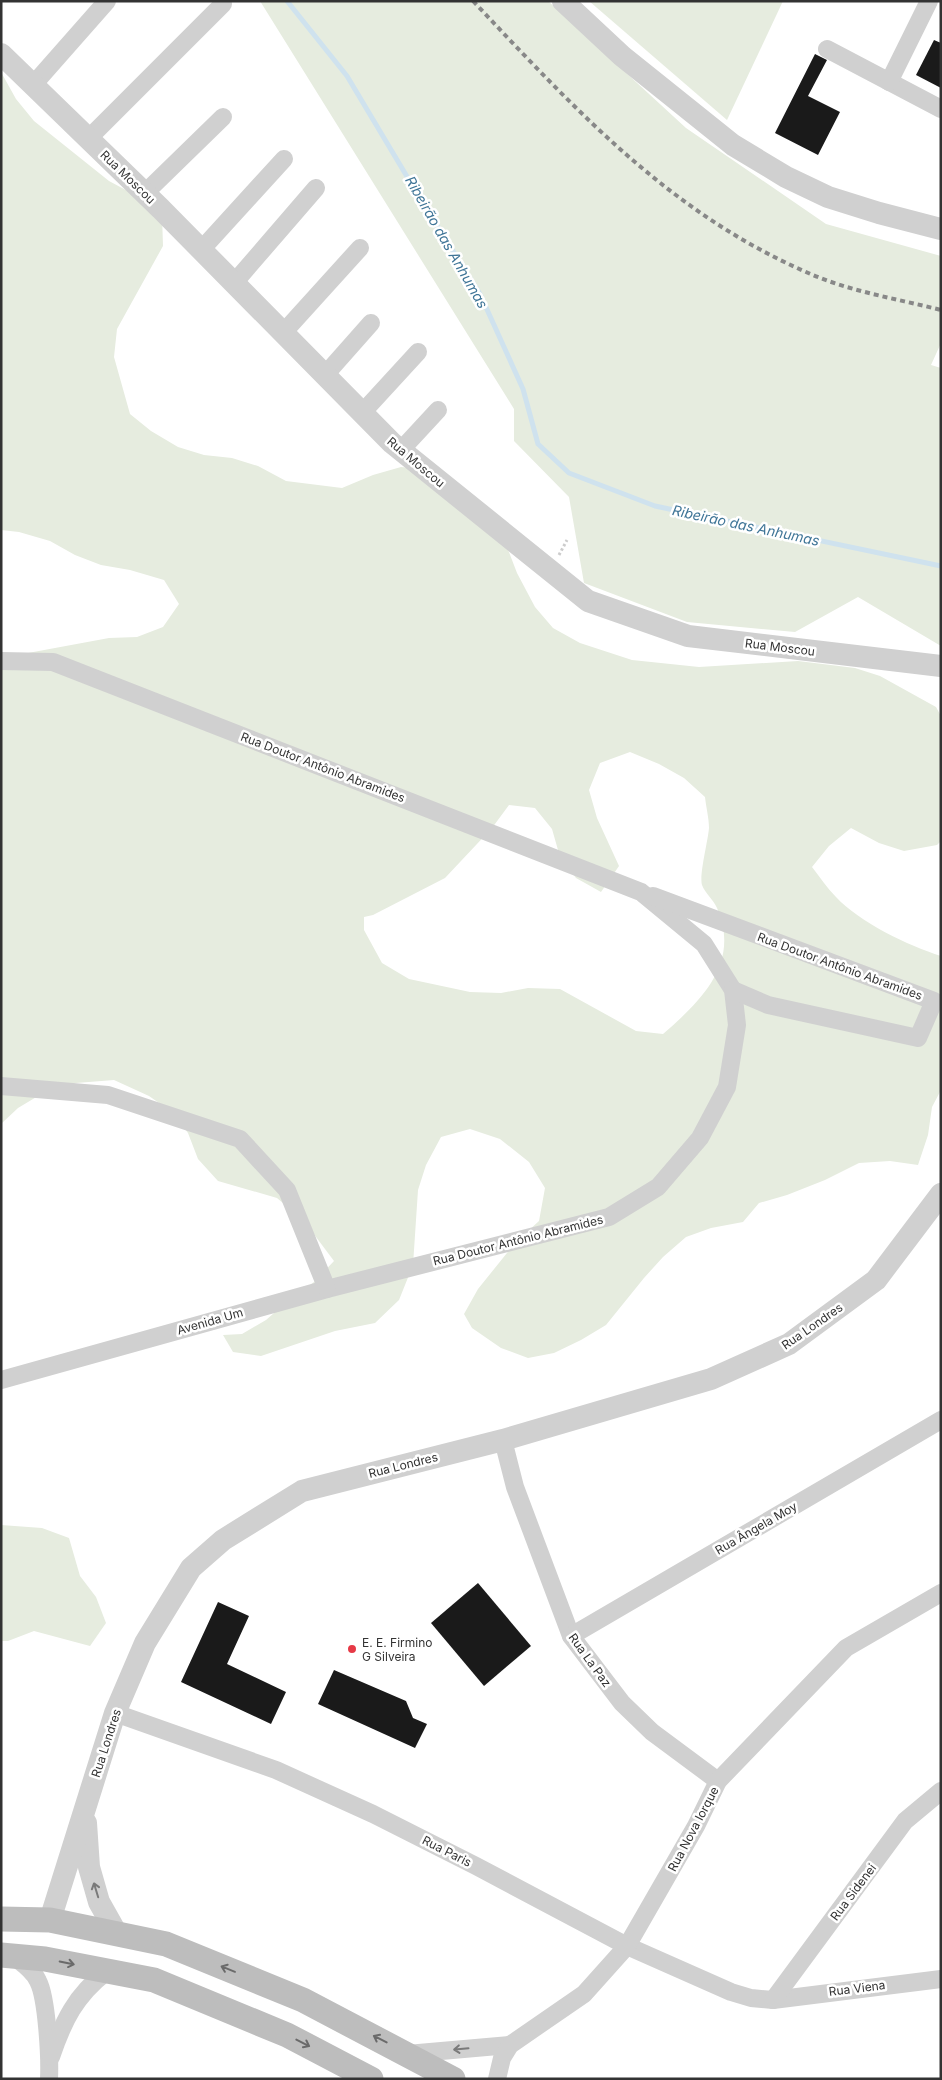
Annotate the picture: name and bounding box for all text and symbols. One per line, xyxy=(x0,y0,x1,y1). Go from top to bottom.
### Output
street label: Rua Moscou xyxy=(97,147,159,207)
water label: Ribeirão das Anhumas xyxy=(402,173,492,311)
street label: Rua Moscou xyxy=(384,434,448,490)
water label: Ribeirão das Anhumas xyxy=(671,501,821,549)
street label: Rua Moscou xyxy=(744,635,816,659)
street label: Rua Doutor Antônio Abramides xyxy=(239,729,407,805)
street label: Rua Doutor Antônio Abramides xyxy=(755,929,925,1003)
street label: Rua Doutor Antônio Abramides xyxy=(431,1212,605,1268)
street label: Rua Londres xyxy=(779,1299,845,1353)
street label: Avenida Um xyxy=(175,1304,245,1338)
street label: Rua Londres xyxy=(367,1449,439,1481)
street label: Rua Ângela Moy xyxy=(712,1498,800,1558)
street label: Rua La Paz xyxy=(565,1630,615,1690)
place label: E. E. Firmino G Silveira xyxy=(362,1635,433,1664)
marker: E. E. Firmino G Silveira xyxy=(346,1643,358,1655)
street label: Rua Londres xyxy=(88,1707,124,1779)
street label: Rua Nova Iorque xyxy=(664,1784,722,1874)
street label: Rua Paris xyxy=(420,1832,474,1870)
street label: Rua Sidenei xyxy=(827,1861,879,1923)
one-way arrow xyxy=(90,1882,100,1898)
one-way arrow xyxy=(58,1959,74,1969)
one-way arrow xyxy=(221,1964,236,1973)
street label: Rua Viena xyxy=(828,1977,886,1999)
one-way arrow xyxy=(372,2034,387,2044)
one-way arrow xyxy=(295,2038,310,2048)
one-way arrow xyxy=(454,2044,470,2054)

